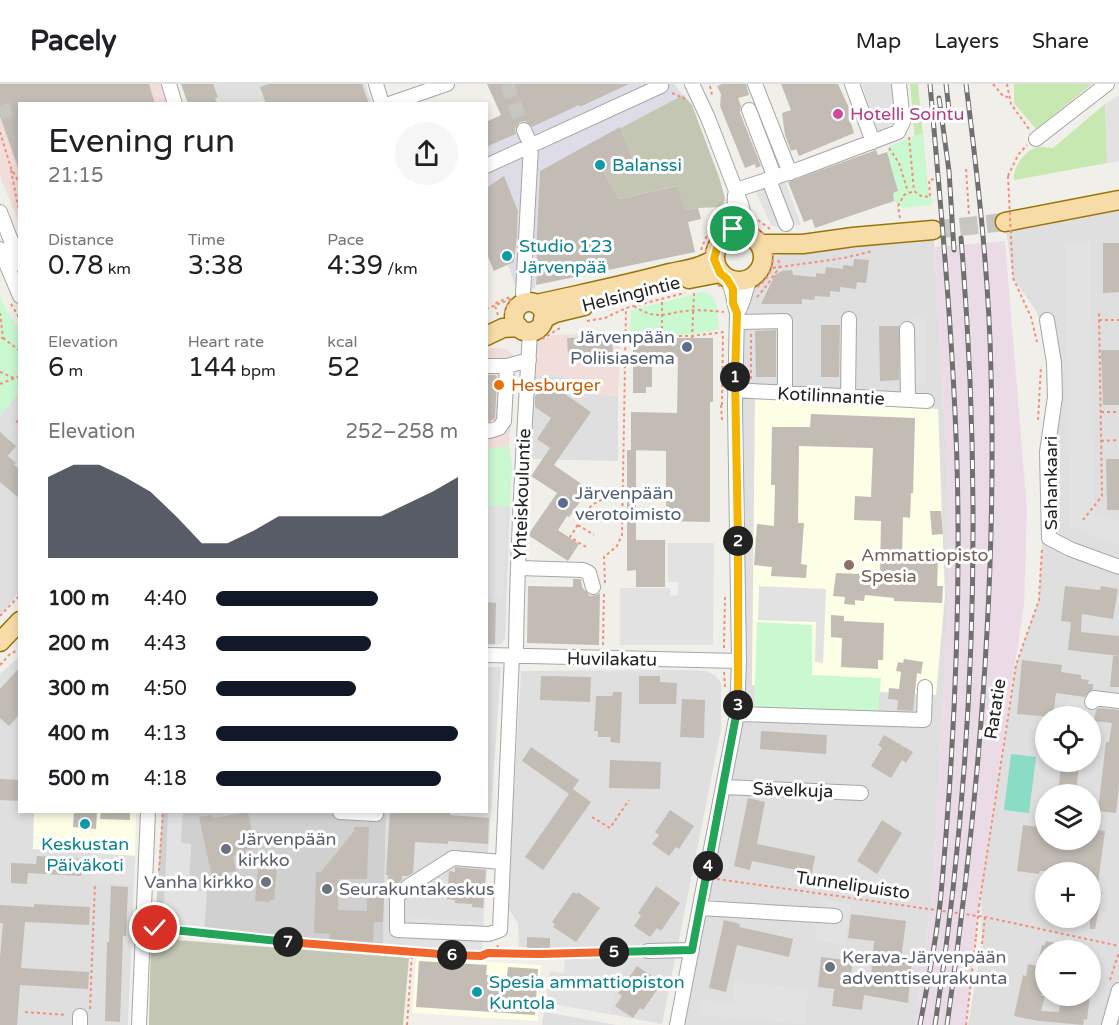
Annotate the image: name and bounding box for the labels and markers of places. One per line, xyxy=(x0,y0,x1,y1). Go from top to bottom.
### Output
place label: Hotelli Sointu xyxy=(850,103,964,125)
marker: Hotelli Sointu xyxy=(831,107,845,121)
place label: Balanssi xyxy=(612,154,682,176)
marker: Balanssi xyxy=(593,158,607,172)
pin xyxy=(707,203,758,254)
place label: Studio 123 Järvenpää xyxy=(519,235,613,278)
marker: Studio 123 Järvenpää xyxy=(500,249,514,263)
place label: Järvenpään Poliisiasema xyxy=(570,326,675,369)
marker: Järvenpään Poliisiasema xyxy=(680,340,694,354)
pin: 1 xyxy=(720,362,750,392)
place label: Hesburger xyxy=(511,374,601,396)
marker: Hesburger xyxy=(492,378,506,392)
place label: Järvenpään verotoimisto xyxy=(575,482,682,525)
marker: Järvenpään verotoimisto xyxy=(556,496,570,510)
pin: 2 xyxy=(723,526,753,556)
place label: Ammattiopisto Spesia xyxy=(861,544,989,587)
marker: Ammattiopisto Spesia xyxy=(842,558,856,572)
pin: 3 xyxy=(723,690,753,720)
marker: Keskustan Päiväkoti xyxy=(78,817,92,831)
place label: Järvenpään kirkko xyxy=(238,828,337,871)
place label: Keskustan Päiväkoti xyxy=(41,833,129,876)
marker: Järvenpään kirkko xyxy=(219,842,233,856)
pin: 4 xyxy=(693,851,723,881)
place label: Vanha kirkko xyxy=(144,871,254,893)
marker: Vanha kirkko xyxy=(259,875,273,889)
place label: Seurakuntakeskus xyxy=(339,878,495,900)
marker: Seurakuntakeskus xyxy=(320,882,334,896)
pin xyxy=(129,902,180,953)
pin: 7 xyxy=(273,927,303,957)
pin: 5 xyxy=(599,937,629,967)
pin: 6 xyxy=(437,940,467,970)
place label: Kerava-Järvenpään adventtiseurakunta xyxy=(842,946,1007,989)
marker: Kerava-Järvenpään adventtiseurakunta xyxy=(823,960,837,974)
place label: Spesia ammattiopiston Kuntola xyxy=(489,971,685,1014)
marker: Spesia ammattiopiston Kuntola xyxy=(470,985,484,999)

